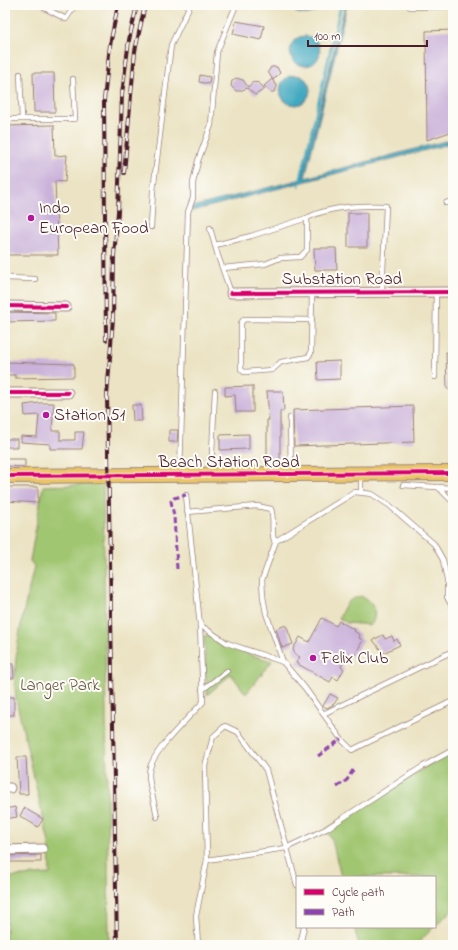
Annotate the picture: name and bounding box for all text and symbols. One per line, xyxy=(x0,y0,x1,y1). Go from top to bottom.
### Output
scale bar xyxy=(308,22,427,48)
text: 100 m xyxy=(314,28,341,46)
place label: Indo European Food xyxy=(39,196,149,241)
marker: Indo European Food xyxy=(26,213,36,223)
street label: Substation Road xyxy=(282,267,403,292)
place label: Station 51 xyxy=(54,403,126,428)
marker: Station 51 xyxy=(41,410,51,420)
street label: Beach Station Road xyxy=(157,450,300,475)
place label: Felix Club xyxy=(320,646,388,671)
marker: Felix Club xyxy=(308,653,318,663)
park label: Langer Park xyxy=(20,673,100,700)
legend xyxy=(296,876,436,928)
text: Cycle path xyxy=(332,884,384,903)
text: Path xyxy=(332,904,355,922)

